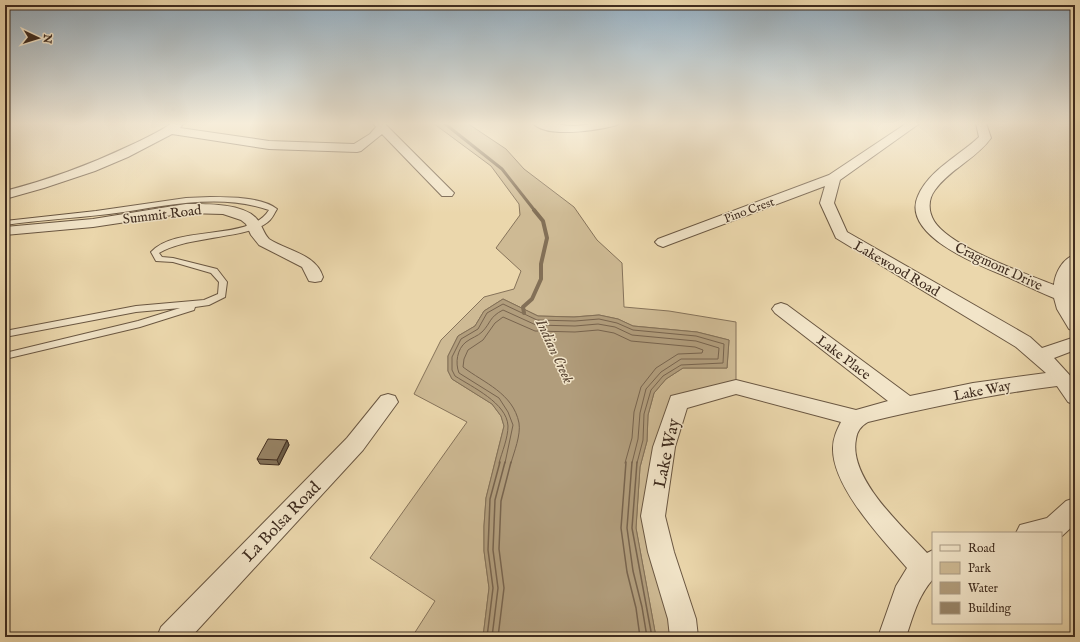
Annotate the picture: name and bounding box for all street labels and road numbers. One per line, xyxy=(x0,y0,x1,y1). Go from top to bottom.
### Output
street label: Pino Crest xyxy=(722,194,776,226)
street label: Summit Road xyxy=(122,201,203,229)
street label: Lakewood Road xyxy=(850,237,943,301)
street label: Cragmont Drive xyxy=(952,239,1046,295)
street label: Lake Place xyxy=(813,332,875,384)
street label: Lake Way xyxy=(952,377,1013,405)
street label: Lake Way xyxy=(650,416,685,490)
street label: La Bolsa Road xyxy=(239,477,326,567)

